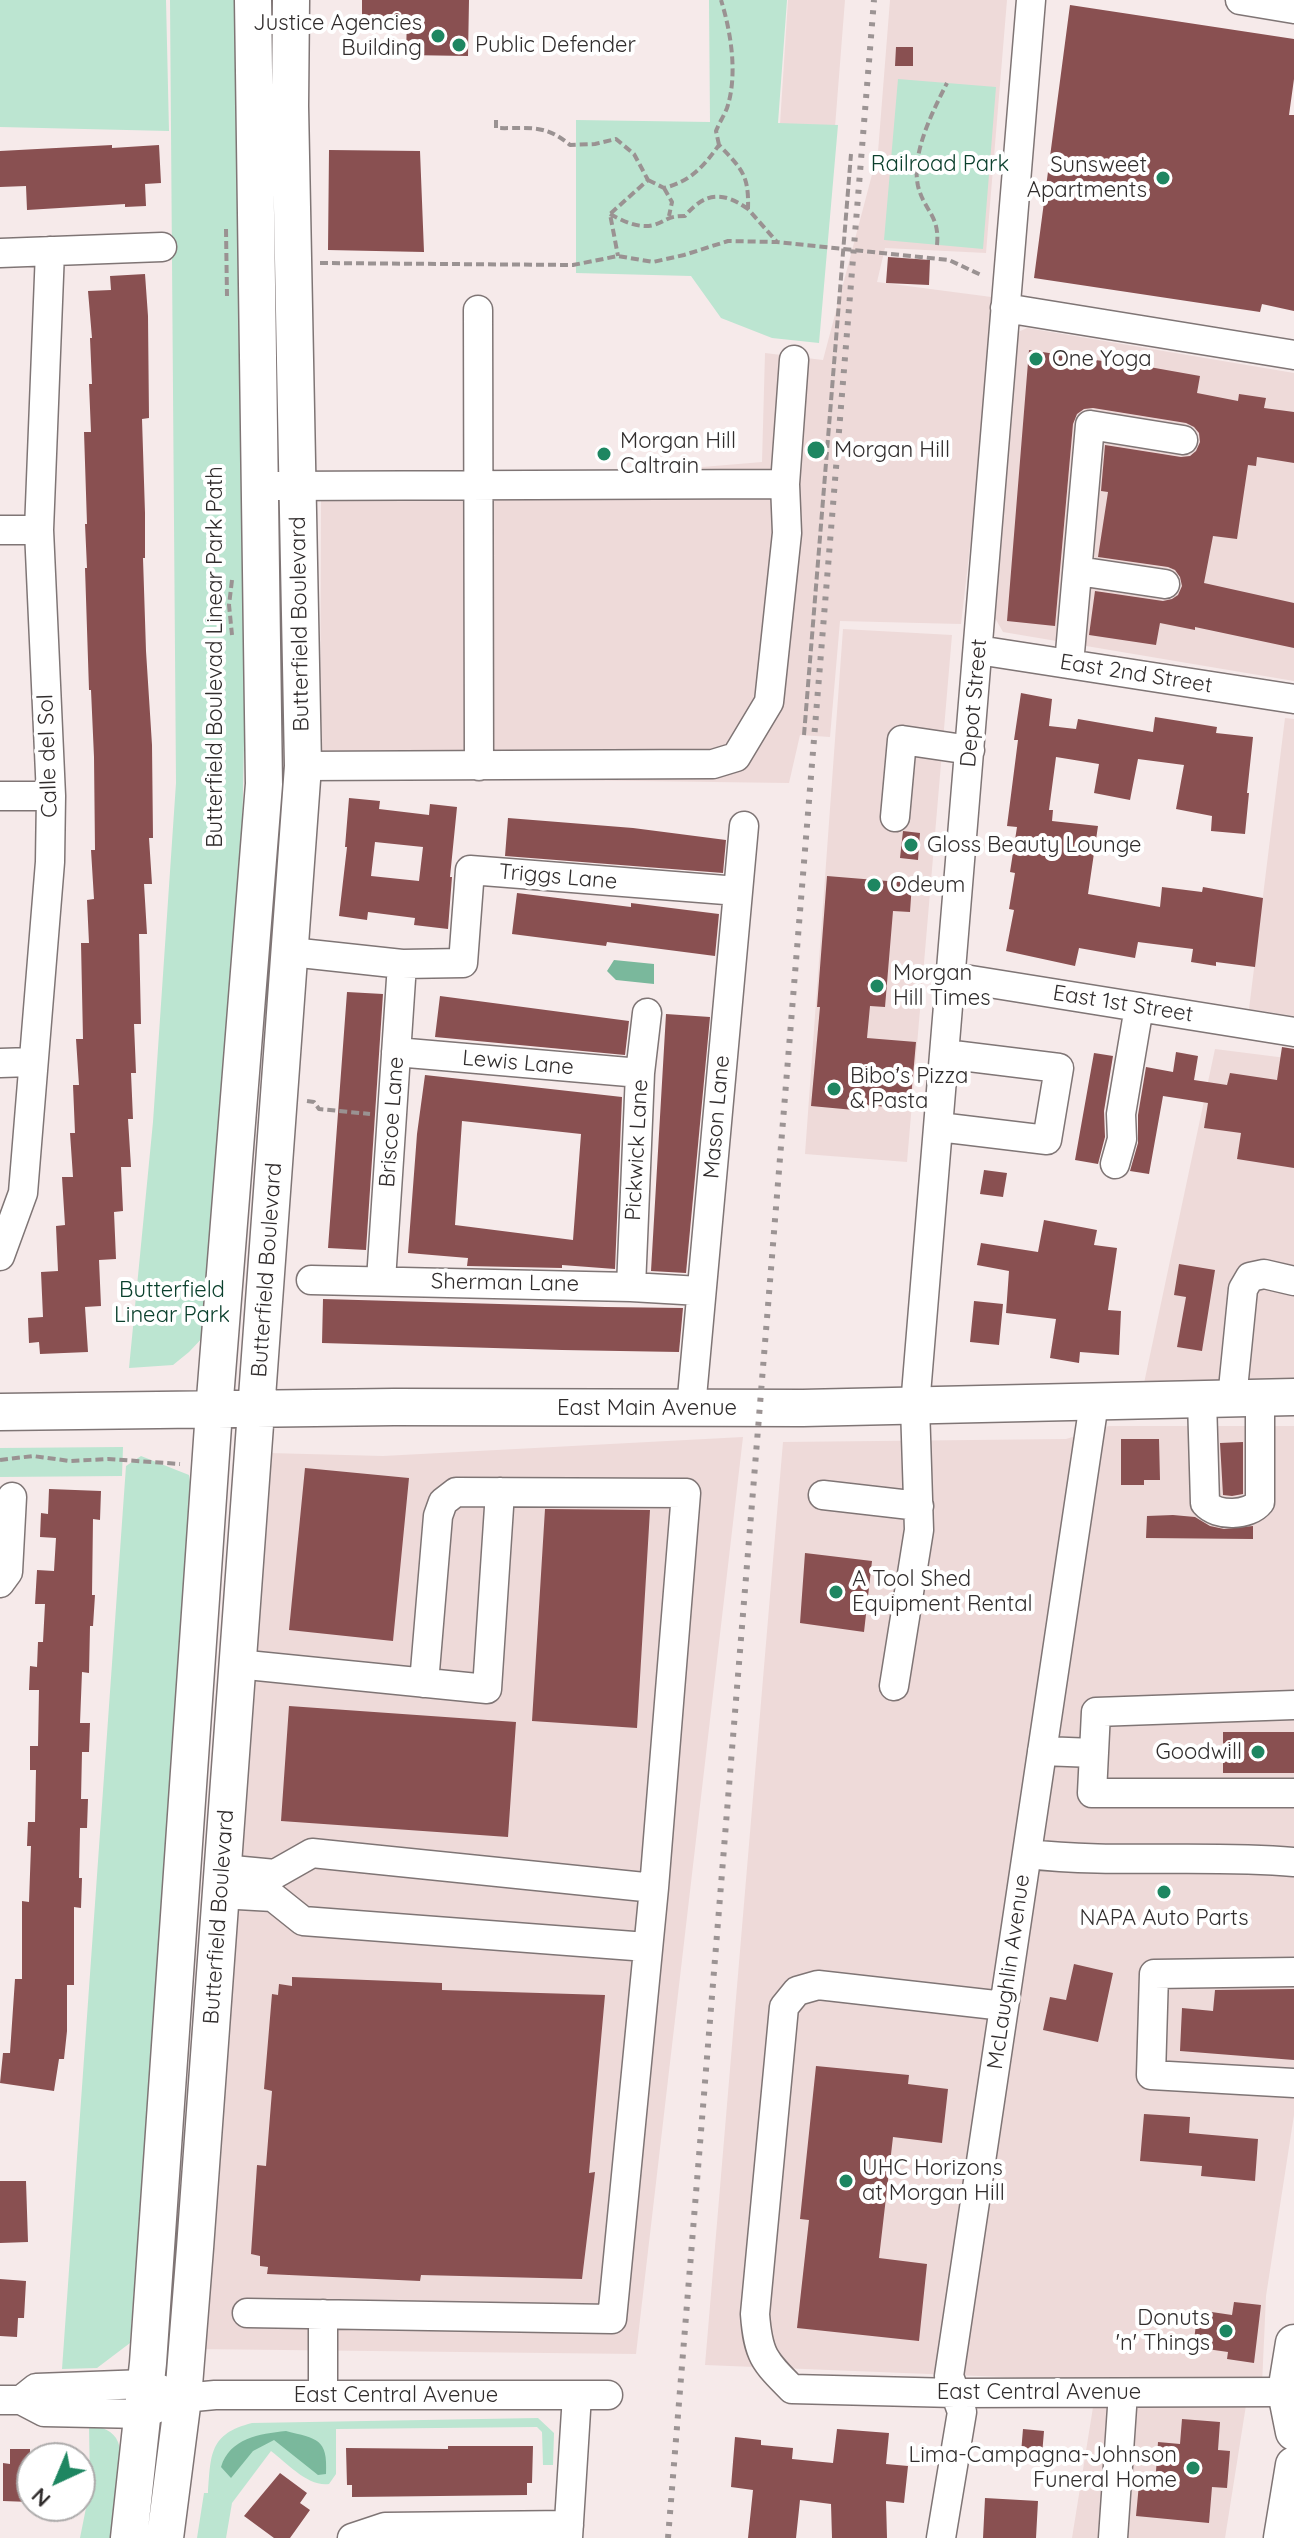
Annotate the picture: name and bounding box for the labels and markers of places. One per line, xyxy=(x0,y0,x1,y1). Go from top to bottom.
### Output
place label: Justice Agencies Building xyxy=(253,10,422,62)
marker: Justice Agencies Building xyxy=(429,27,447,45)
place label: Public Defender xyxy=(475,32,636,58)
marker: Public Defender xyxy=(450,36,468,54)
place label: Sunsweet Apartments xyxy=(1027,152,1147,204)
marker: Sunsweet Apartments xyxy=(1154,169,1172,187)
place label: One Yoga xyxy=(1052,346,1152,372)
marker: One Yoga xyxy=(1027,350,1045,368)
place label: Morgan Hill Caltrain xyxy=(620,428,736,480)
place label: Morgan Hill xyxy=(834,437,950,463)
marker: Morgan Hill xyxy=(805,439,827,461)
marker: Morgan Hill Caltrain xyxy=(595,445,613,463)
place label: Gloss Beauty Lounge xyxy=(927,832,1141,858)
marker: Gloss Beauty Lounge xyxy=(902,836,920,854)
place label: Odeum xyxy=(890,872,965,898)
marker: Odeum xyxy=(865,876,883,894)
place label: Morgan Hill Times xyxy=(893,960,990,1012)
marker: Morgan Hill Times xyxy=(868,977,886,995)
place label: Bibo's Pizza & Pasta xyxy=(850,1063,968,1114)
marker: Bibo's Pizza & Pasta xyxy=(825,1080,843,1098)
place label: A Tool Shed Equipment Rental xyxy=(852,1566,1033,1618)
marker: A Tool Shed Equipment Rental xyxy=(827,1583,845,1601)
place label: Goodwill xyxy=(1155,1739,1242,1765)
marker: Goodwill xyxy=(1249,1743,1267,1761)
marker: NAPA Auto Parts xyxy=(1155,1883,1173,1901)
place label: NAPA Auto Parts xyxy=(1080,1905,1248,1931)
place label: UHC Horizons at Morgan Hill xyxy=(862,2155,1005,2206)
marker: UHC Horizons at Morgan Hill xyxy=(837,2172,855,2190)
place label: Donuts 'n' Things xyxy=(1116,2305,1210,2356)
marker: Donuts 'n' Things xyxy=(1217,2322,1235,2340)
place label: Lima-Campagna-Johnson Funeral Home xyxy=(908,2442,1177,2494)
marker: Lima-Campagna-Johnson Funeral Home xyxy=(1184,2459,1202,2477)

